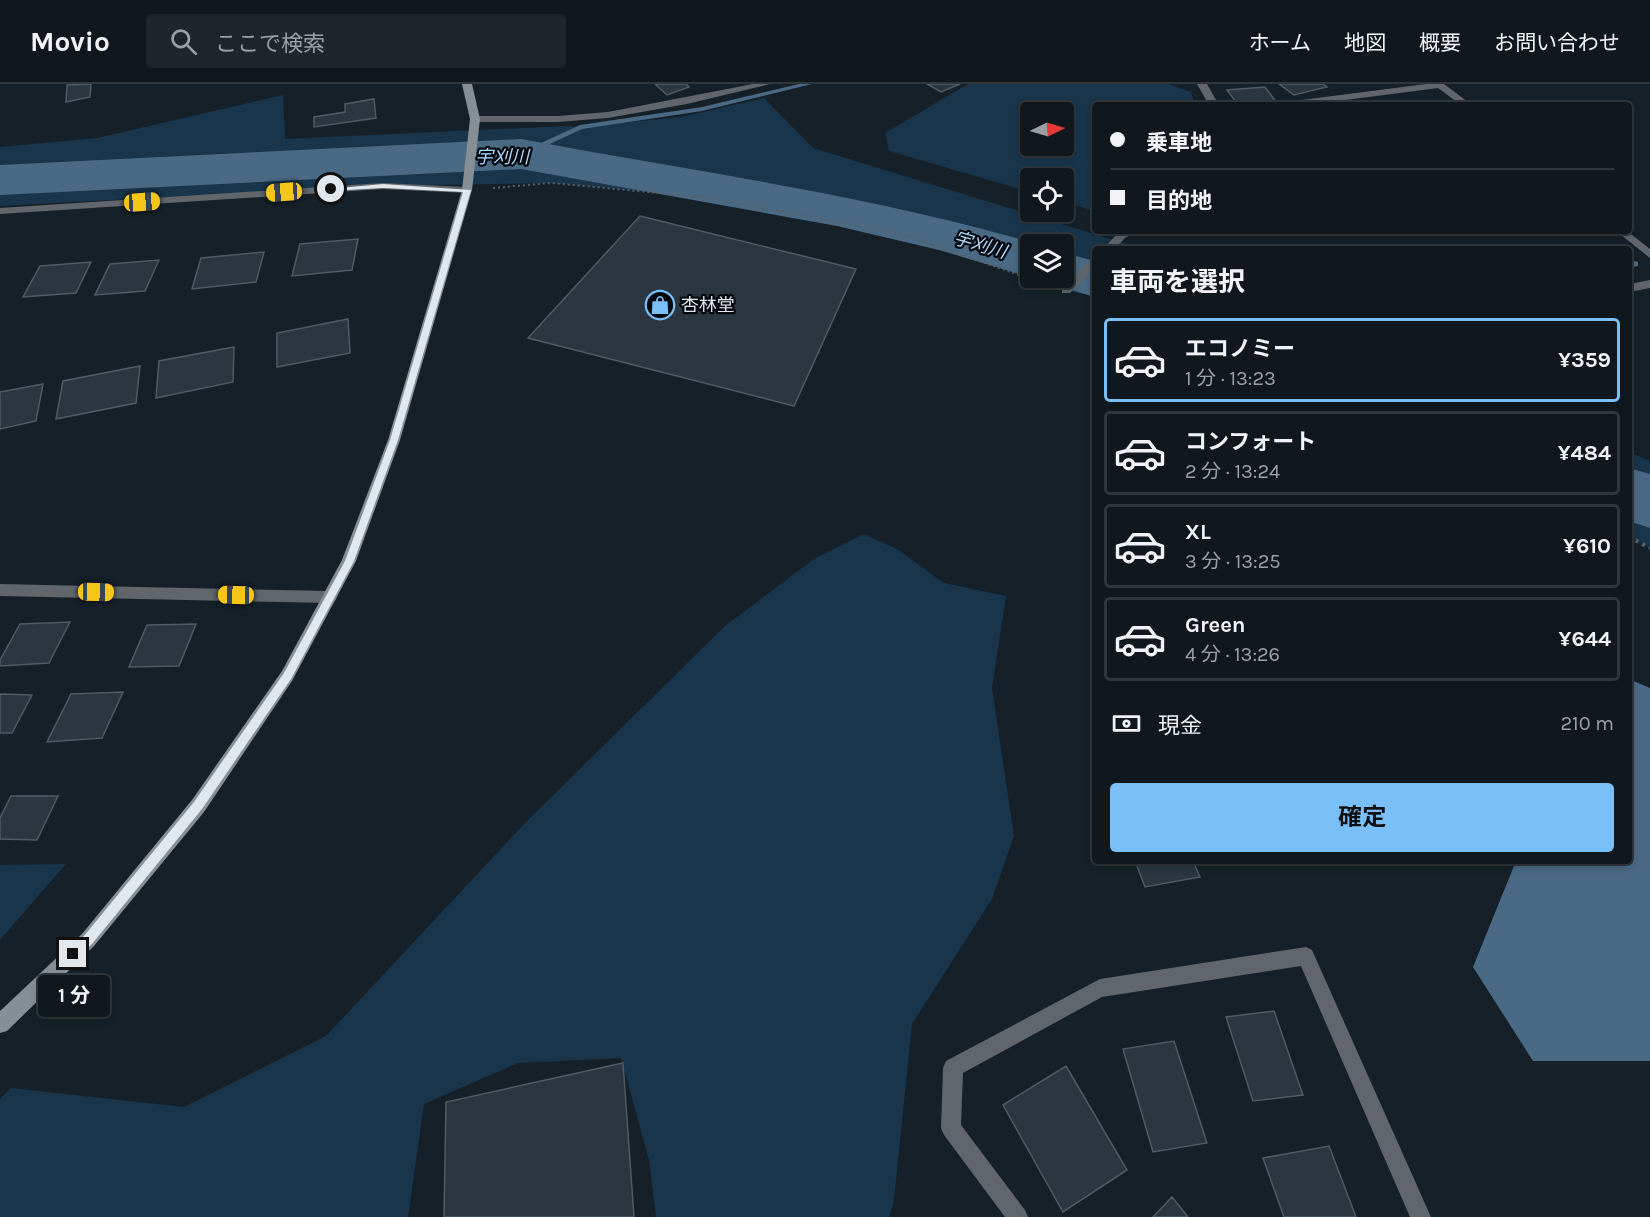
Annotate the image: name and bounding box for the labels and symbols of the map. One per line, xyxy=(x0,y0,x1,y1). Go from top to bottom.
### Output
north arrow xyxy=(1020,102,1074,156)
water label: 宇刈川 xyxy=(475,146,531,168)
route start xyxy=(317,175,344,202)
car xyxy=(265,182,303,202)
car xyxy=(123,192,161,212)
water label: 宇刈川 xyxy=(951,227,1011,264)
shop icon: 杏林堂 xyxy=(644,289,676,321)
place label: 杏林堂 xyxy=(681,294,735,316)
car xyxy=(78,583,114,601)
car xyxy=(218,586,254,604)
route end xyxy=(59,940,86,967)
callout: 1 分 xyxy=(37,975,109,1017)

